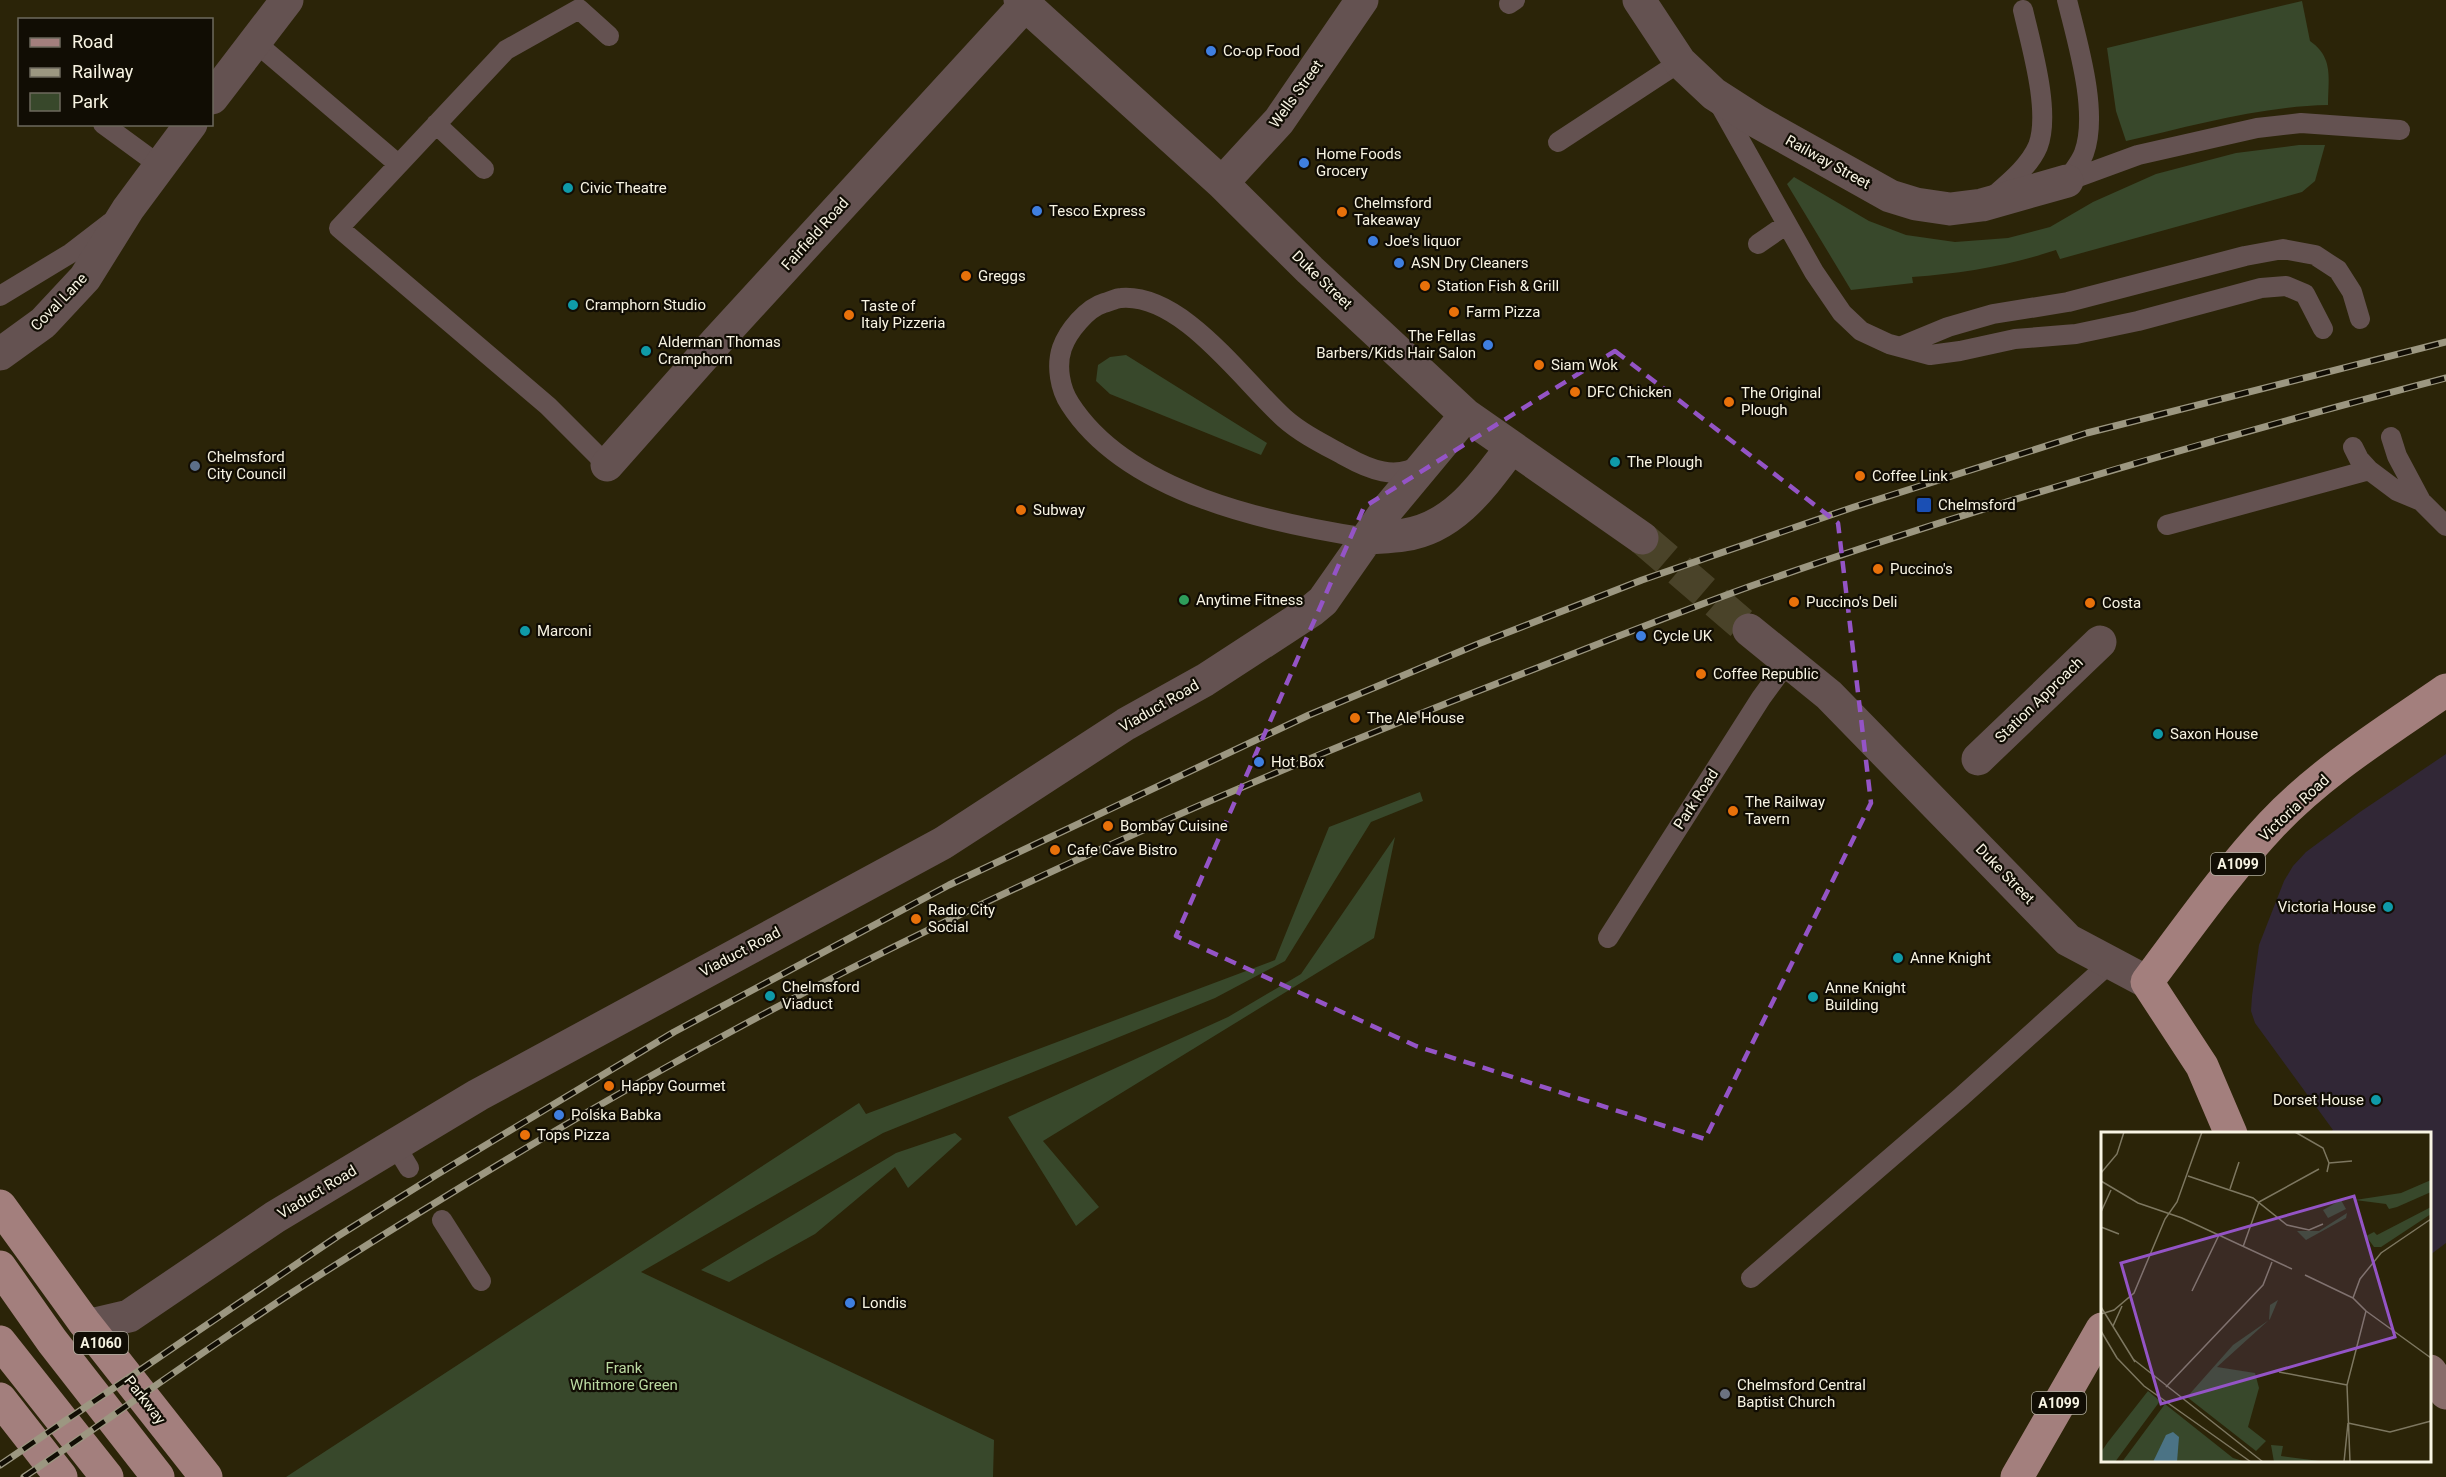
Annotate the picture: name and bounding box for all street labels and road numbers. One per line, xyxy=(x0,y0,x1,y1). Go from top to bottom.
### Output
street label: Wells Street xyxy=(1265,57,1327,131)
street label: Railway Street xyxy=(1782,131,1874,193)
street label: Fairfield Road xyxy=(778,194,852,274)
street label: Duke Street xyxy=(1288,247,1356,313)
street label: Coval Lane xyxy=(27,269,91,335)
street label: Station Approach xyxy=(1991,653,2087,747)
street label: Viaduct Road xyxy=(1116,676,1202,736)
street label: Park Road xyxy=(1670,765,1722,833)
street label: Victoria Road xyxy=(2255,771,2333,845)
street label: Duke Street xyxy=(1972,840,2038,908)
road number: A1099 xyxy=(2211,853,2265,875)
street label: Viaduct Road xyxy=(696,923,784,981)
street label: Viaduct Road xyxy=(274,1161,360,1223)
road number: A1060 xyxy=(74,1332,128,1354)
street label: Parkway xyxy=(120,1372,170,1428)
road number: A1099 xyxy=(2032,1392,2086,1414)

